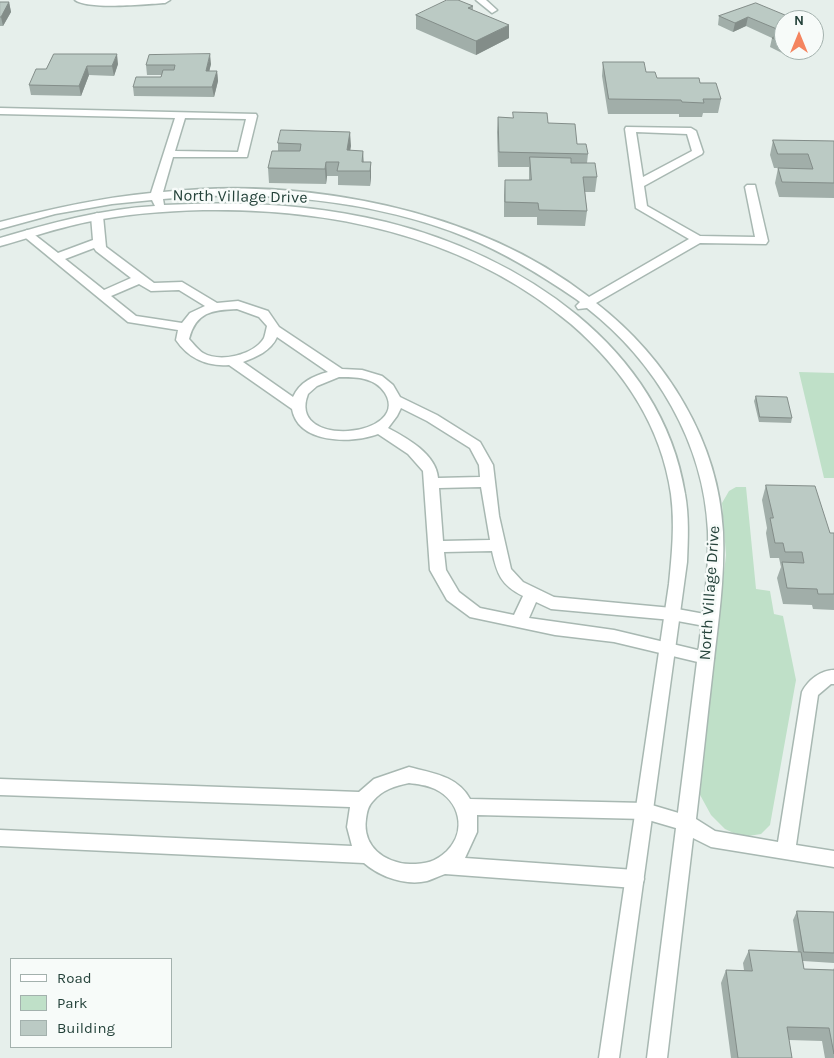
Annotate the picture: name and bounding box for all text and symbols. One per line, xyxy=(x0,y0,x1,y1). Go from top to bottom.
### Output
north arrow xyxy=(774,10,824,60)
text: N xyxy=(794,12,804,29)
street label: North Village Drive xyxy=(172,186,308,208)
street label: North Village Drive xyxy=(696,525,724,661)
legend xyxy=(10,958,172,1048)
text: Road xyxy=(57,969,92,987)
text: Park xyxy=(57,994,87,1012)
text: Building xyxy=(57,1019,115,1037)

